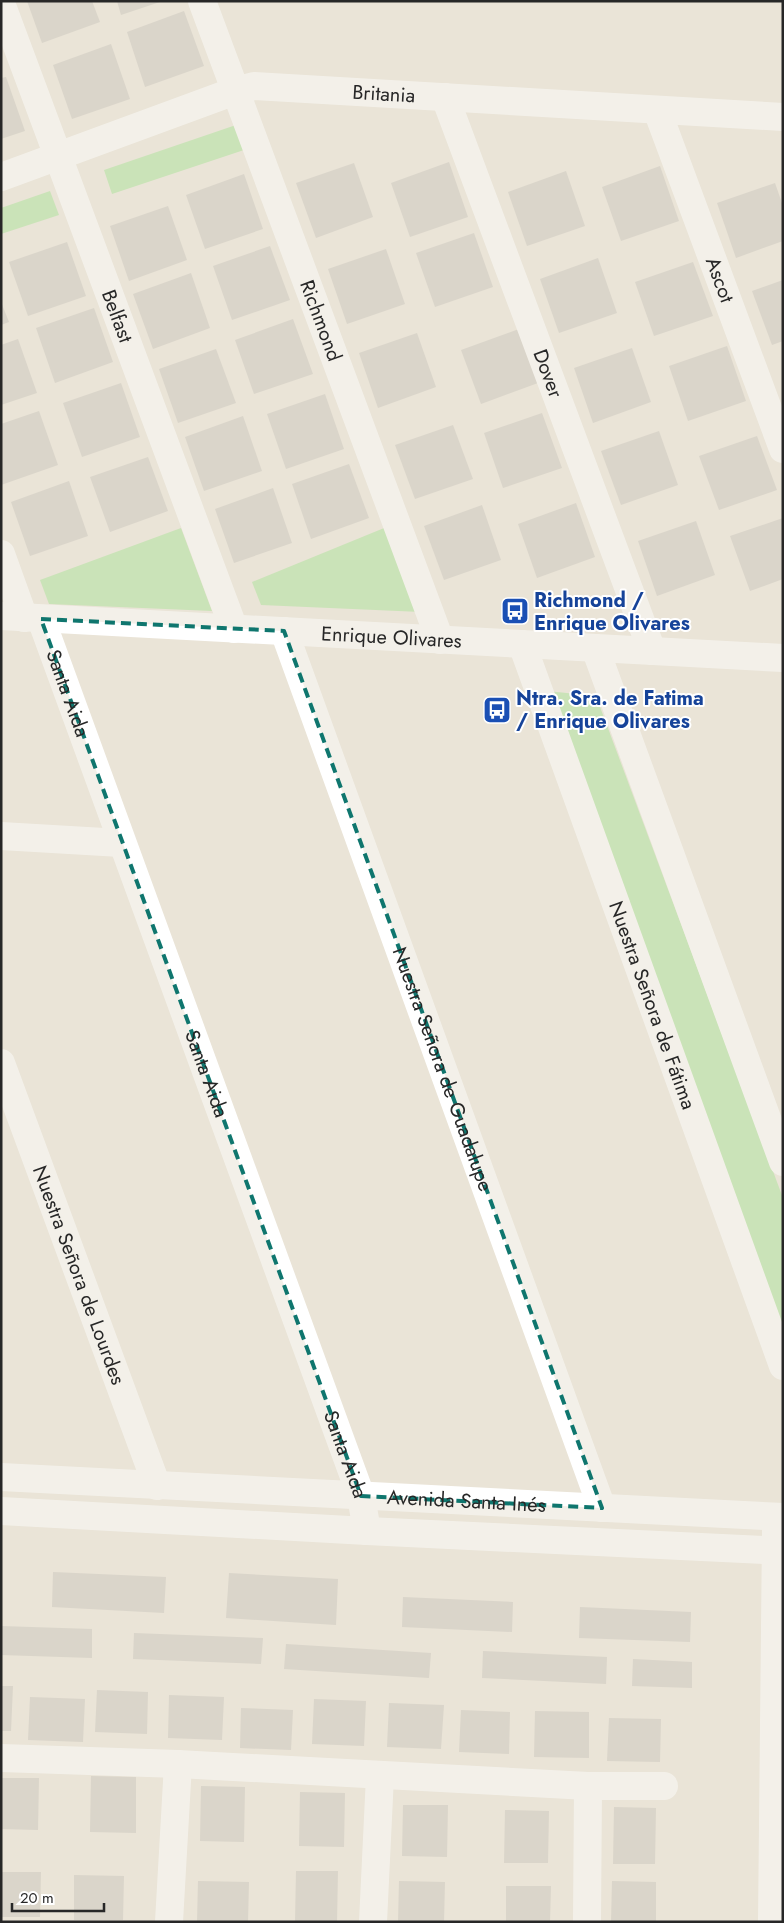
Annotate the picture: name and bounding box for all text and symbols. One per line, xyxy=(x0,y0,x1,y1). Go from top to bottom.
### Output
street label: Britania xyxy=(351,78,416,110)
street label: Ascot xyxy=(698,253,741,307)
street label: Richmond xyxy=(292,276,349,366)
street label: Belfast xyxy=(94,286,140,347)
street label: Dover xyxy=(525,345,570,402)
place label: Richmond / Enrique Olivares xyxy=(534,586,690,638)
bus stop icon: Richmond / Enrique Olivares xyxy=(500,596,530,626)
street label: Enrique Olivares xyxy=(320,619,462,656)
street label: Santa Aida xyxy=(38,646,97,741)
place label: Ntra. Sra. de Fatima / Enrique Olivares xyxy=(516,684,704,736)
bus stop icon: Ntra. Sra. de Fatima / Enrique Olivares xyxy=(482,695,512,725)
street label: Nuestra Señora de Fátima xyxy=(601,897,703,1113)
street label: Nuestra Señora de Guadalupe xyxy=(385,943,500,1196)
street label: Santa Aida xyxy=(177,1026,236,1122)
street label: Nuestra Señora de Lourdes xyxy=(25,1162,132,1389)
street label: Santa Aida xyxy=(316,1407,374,1502)
street label: Avenida Santa Inés xyxy=(386,1483,547,1520)
scale bar xyxy=(12,1880,105,1912)
text: 20 m xyxy=(20,1887,54,1909)

